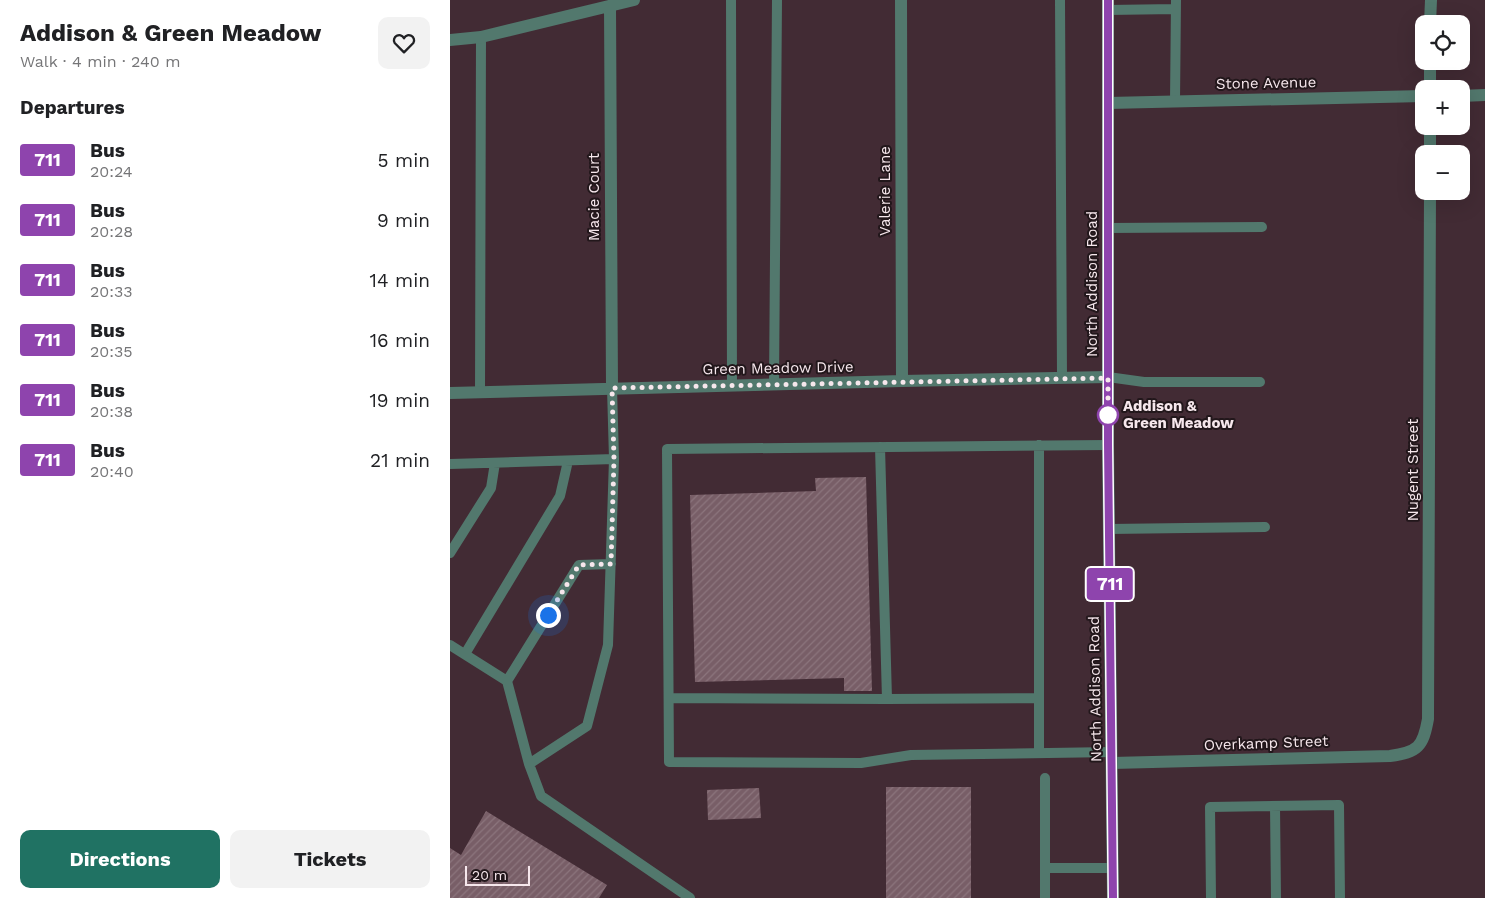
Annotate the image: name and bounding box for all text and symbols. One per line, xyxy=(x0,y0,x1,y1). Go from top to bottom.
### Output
map controls xyxy=(1415,15,1470,200)
button: locate xyxy=(1415,15,1470,70)
button: heart xyxy=(378,17,430,69)
text: Addison & Green Meadow xyxy=(20,19,321,47)
text: Walk · 4 min · 240 m xyxy=(20,52,180,71)
street label: Stone Avenue xyxy=(1216,73,1316,93)
button: + xyxy=(1415,80,1470,135)
text: Departures xyxy=(20,96,125,119)
text: Bus xyxy=(90,139,125,162)
button: − xyxy=(1415,145,1470,200)
street label: Valerie Lane xyxy=(876,146,894,236)
text: 711 xyxy=(34,149,61,170)
text: 5 min xyxy=(378,149,430,172)
street label: Macie Court xyxy=(585,152,603,241)
text: 20:24 xyxy=(90,162,133,181)
text: Bus xyxy=(90,199,125,222)
text: 711 xyxy=(34,209,61,230)
text: 9 min xyxy=(377,209,430,232)
street label: North Addison Road xyxy=(1083,211,1101,357)
text: 20:28 xyxy=(90,222,133,241)
text: Bus xyxy=(90,259,125,282)
text: 711 xyxy=(34,269,61,290)
text: 14 min xyxy=(370,269,430,292)
text: 20:33 xyxy=(90,282,133,301)
text: Bus xyxy=(90,319,125,342)
text: 711 xyxy=(34,329,61,350)
text: 16 min xyxy=(370,329,430,352)
text: 20:35 xyxy=(90,342,133,361)
street label: Green Meadow Drive xyxy=(702,358,854,378)
text: Bus xyxy=(90,379,125,402)
text: 711 xyxy=(34,389,61,410)
text: 19 min xyxy=(369,389,430,412)
place label: Addison & Green Meadow xyxy=(1123,397,1234,432)
text: 20:38 xyxy=(90,402,133,421)
marker: Addison & Green Meadow xyxy=(1097,404,1119,426)
street label: Nugent Street xyxy=(1404,418,1422,521)
text: Bus xyxy=(90,439,125,462)
text: 711 xyxy=(34,449,61,470)
text: 21 min xyxy=(370,449,430,472)
text: 20:40 xyxy=(90,462,134,481)
line badge: 711 xyxy=(1081,568,1139,600)
text: 711 xyxy=(1097,573,1123,594)
your location xyxy=(536,603,561,628)
street label: North Addison Road xyxy=(1085,616,1105,762)
street label: Overkamp Street xyxy=(1203,732,1329,754)
button: Directions xyxy=(20,830,220,888)
button: Tickets xyxy=(230,830,430,888)
scale bar xyxy=(465,863,530,886)
text: 20 m xyxy=(472,867,507,883)

